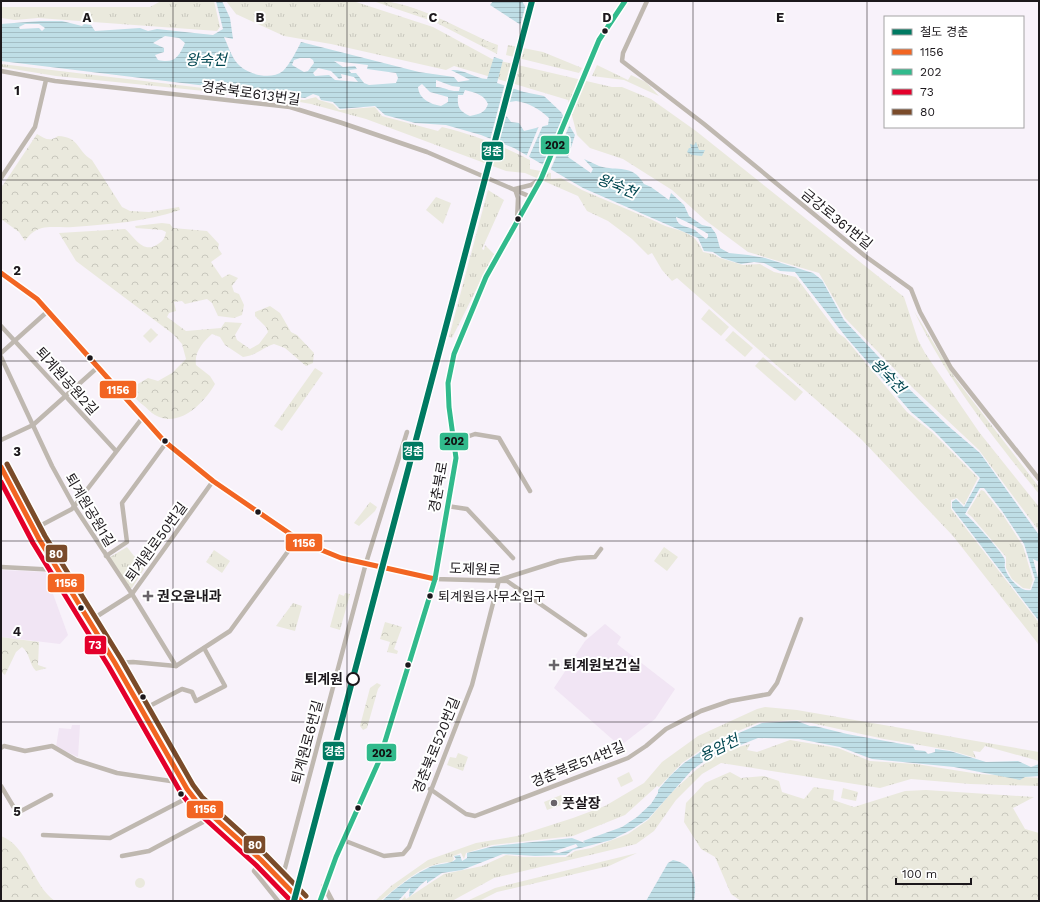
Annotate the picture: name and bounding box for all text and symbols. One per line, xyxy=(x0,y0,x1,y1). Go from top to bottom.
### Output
text: A xyxy=(83,10,92,25)
text: B xyxy=(256,10,265,25)
text: C xyxy=(429,10,438,25)
text: D xyxy=(602,10,612,25)
text: E xyxy=(776,10,784,25)
legend xyxy=(884,16,1024,128)
text: 철도 경춘 xyxy=(920,25,968,39)
unlabelled marker xyxy=(600,26,610,36)
text: 1156 xyxy=(920,45,944,59)
water label: 왕숙천 xyxy=(185,51,229,69)
text: 202 xyxy=(920,65,941,79)
street label: 경춘북로613번길 xyxy=(201,78,301,108)
text: 1 xyxy=(14,83,20,98)
text: 73 xyxy=(920,85,934,99)
text: 80 xyxy=(920,105,935,119)
line badge: 202 xyxy=(540,135,570,155)
text: 202 xyxy=(545,139,566,152)
line badge: 경춘 xyxy=(481,141,504,161)
text: 경춘 xyxy=(482,145,502,158)
water label: 왕숙천 xyxy=(594,170,642,203)
street label: 금강로361번길 xyxy=(798,186,876,252)
unlabelled marker xyxy=(513,214,523,224)
text: 2 xyxy=(13,263,21,278)
street label: 퇴계원공원2길 xyxy=(32,344,102,418)
unlabelled marker xyxy=(85,353,95,363)
water label: 왕숙천 xyxy=(867,355,910,399)
line badge: 1156 xyxy=(99,380,137,399)
text: 1156 xyxy=(107,384,130,397)
line badge: 202 xyxy=(439,432,469,451)
text: 202 xyxy=(444,435,465,448)
unlabelled marker xyxy=(160,436,170,446)
line badge: 경춘 xyxy=(402,441,424,461)
text: 3 xyxy=(13,444,21,459)
text: 경춘 xyxy=(403,445,423,458)
street label: 경춘북로 xyxy=(426,460,450,514)
street label: 퇴계원공원1길 xyxy=(62,470,118,550)
street label: 퇴계원로50번길 xyxy=(122,499,190,585)
unlabelled marker xyxy=(253,507,263,517)
line badge: 1156 xyxy=(285,533,323,552)
text: 1156 xyxy=(293,537,316,550)
line badge: 80 xyxy=(45,544,68,563)
text: 80 xyxy=(49,548,63,561)
street label: 도제원로 xyxy=(449,560,501,578)
line badge: 1156 xyxy=(47,573,85,593)
text: 1156 xyxy=(55,577,78,590)
place label: 권오윤내과 xyxy=(157,588,222,604)
place label: 퇴계원읍사무소입구 xyxy=(438,589,546,604)
marker: 권오윤내과 xyxy=(142,590,154,602)
marker: 퇴계원읍사무소입구 xyxy=(425,591,435,601)
unlabelled marker xyxy=(76,603,86,613)
text: 4 xyxy=(13,624,22,639)
line badge: 73 xyxy=(84,635,107,655)
text: 73 xyxy=(88,639,102,652)
place label: 퇴계원보건실 xyxy=(563,657,640,673)
marker: 퇴계원보건실 xyxy=(548,659,560,671)
unlabelled marker xyxy=(403,660,413,670)
place label: 퇴계원 xyxy=(304,671,343,687)
marker: 퇴계원 xyxy=(346,672,360,686)
unlabelled marker xyxy=(138,692,148,702)
street label: 경춘북로520번길 xyxy=(409,695,463,795)
street label: 퇴계원로6번길 xyxy=(288,698,326,786)
water label: 용암천 xyxy=(696,730,744,765)
street label: 경춘북로514번길 xyxy=(529,738,627,790)
line badge: 경춘 xyxy=(322,741,345,761)
line badge: 202 xyxy=(366,743,397,762)
text: 경춘 xyxy=(324,745,344,758)
text: 202 xyxy=(372,747,393,760)
unlabelled marker xyxy=(176,789,186,799)
place label: 풋살장 xyxy=(562,795,601,811)
marker: 풋살장 xyxy=(549,798,559,808)
line badge: 1156 xyxy=(186,800,224,819)
text: 1156 xyxy=(194,803,217,816)
unlabelled marker xyxy=(353,803,363,813)
text: 5 xyxy=(13,804,21,819)
line badge: 80 xyxy=(243,835,266,854)
text: 80 xyxy=(248,839,262,852)
scale bar xyxy=(896,860,971,886)
text: 100 m xyxy=(902,867,937,881)

